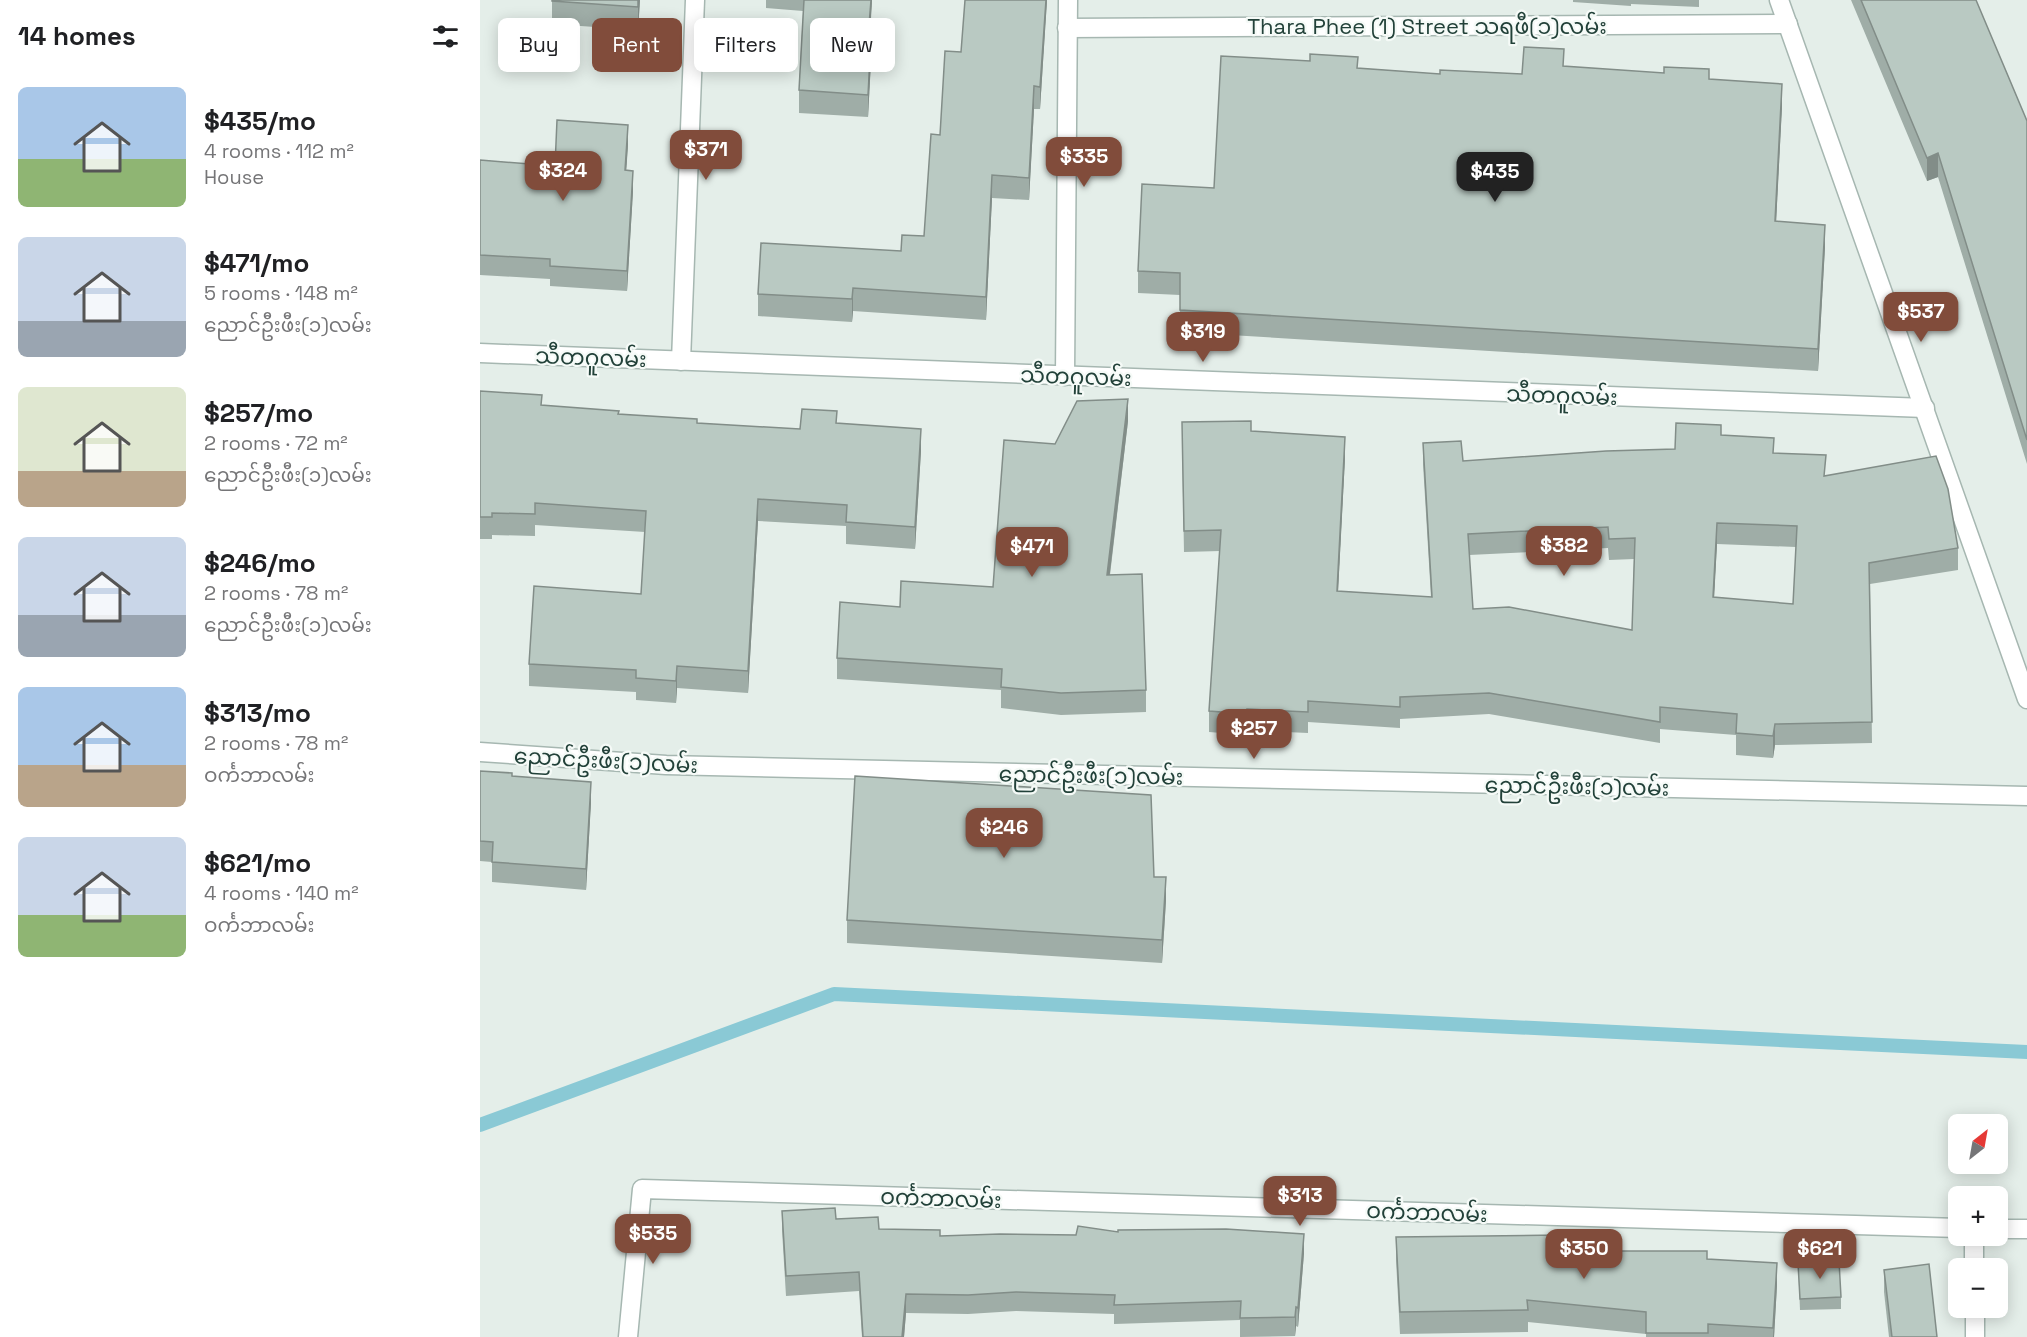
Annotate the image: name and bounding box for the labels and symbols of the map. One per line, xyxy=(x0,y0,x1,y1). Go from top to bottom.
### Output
street label: Thara Phee (1) Street သရဖီ(၁)လမ်း xyxy=(1247,11,1607,44)
pin: $371 xyxy=(670,130,742,181)
pin: $335 xyxy=(1048,137,1120,188)
pin: $324 xyxy=(527,151,599,202)
pin: $435 xyxy=(1459,152,1531,203)
pin: $537 xyxy=(1885,292,1957,343)
pin: $319 xyxy=(1167,312,1239,363)
street label: သီတဂူလမ်း xyxy=(535,340,647,377)
street label: သီတဂူလမ်း xyxy=(1020,359,1132,396)
street label: သီတဂူလမ်း xyxy=(1506,378,1618,415)
pin: $382 xyxy=(1528,526,1600,577)
pin: $471 xyxy=(996,527,1068,578)
pin: $257 xyxy=(1218,709,1290,760)
street label: ညောင်ဦးဖီး(၁)လမ်း xyxy=(513,740,699,783)
street label: ညောင်ဦးဖီး(၁)လမ်း xyxy=(998,758,1184,795)
street label: ညောင်ဦးဖီး(၁)လမ်း xyxy=(1484,769,1670,806)
pin: $246 xyxy=(968,808,1040,859)
north arrow xyxy=(1948,1114,2008,1174)
pin: $313 xyxy=(1264,1176,1336,1227)
street label: ဝင်္ကဘာလမ်း xyxy=(880,1181,1002,1214)
street label: ဝင်္ကဘာလမ်း xyxy=(1366,1195,1488,1228)
pin: $535 xyxy=(617,1214,689,1265)
pin: $350 xyxy=(1548,1229,1620,1280)
pin: $621 xyxy=(1784,1229,1856,1280)

